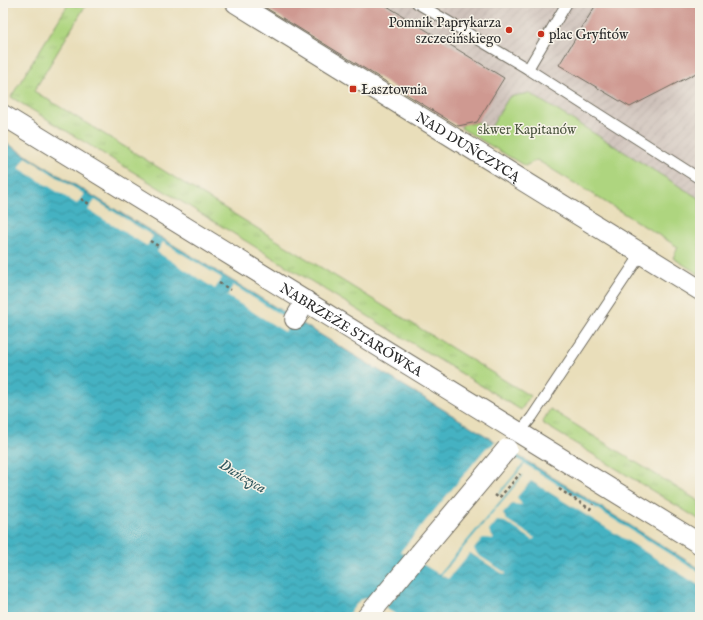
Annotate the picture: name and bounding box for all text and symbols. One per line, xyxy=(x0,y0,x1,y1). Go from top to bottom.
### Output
place label: Pomnik Paprykarza szczecińskiego xyxy=(388,14,502,48)
marker: Pomnik Paprykarza szczecińskiego xyxy=(504,25,514,35)
place label: plac Gryfitów xyxy=(549,26,629,44)
marker: plac Gryfitów xyxy=(536,29,546,39)
place label: Łasztownia xyxy=(361,81,428,99)
marker: Łasztownia xyxy=(348,84,358,94)
street label: NAD DUŃCZYCĄ xyxy=(412,108,524,187)
park label: skwer Kapitanów xyxy=(478,121,577,139)
street label: NABRZEŻE STARÓWKA xyxy=(276,279,426,381)
water label: Duńczyca xyxy=(216,455,270,498)

